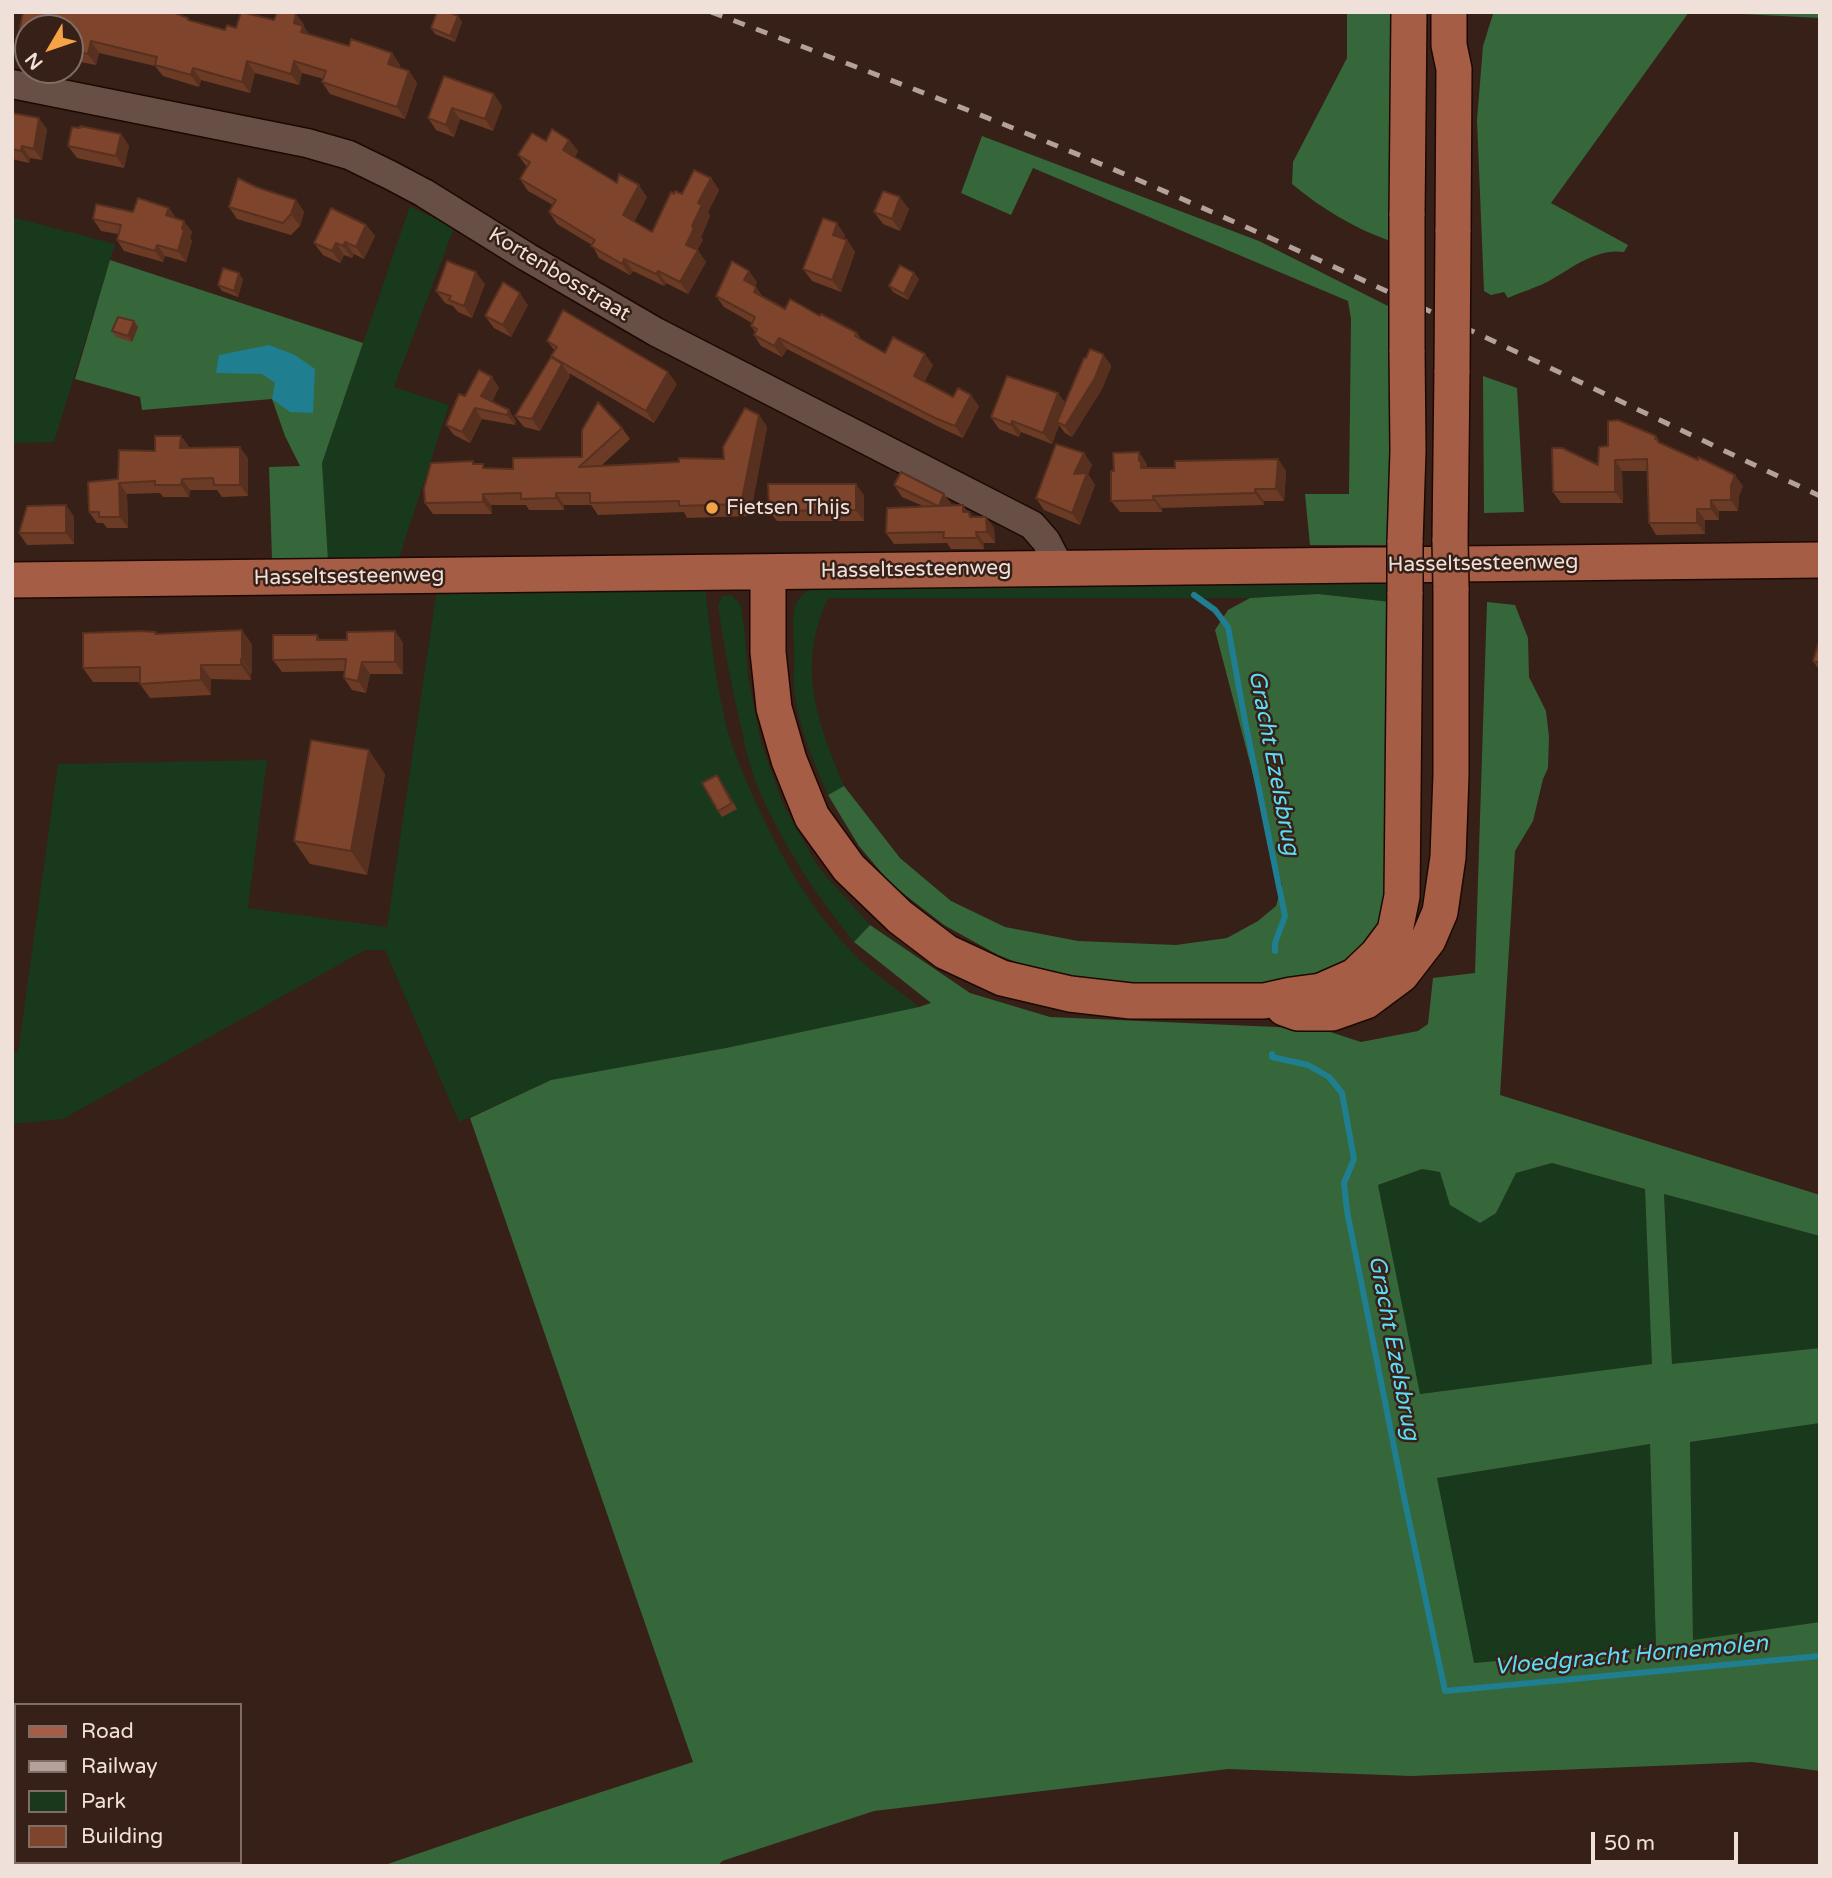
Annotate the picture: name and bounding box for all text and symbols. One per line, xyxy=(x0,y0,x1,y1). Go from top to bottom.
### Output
north arrow xyxy=(14,14,84,84)
text: N xyxy=(21,48,48,74)
street label: Kortenbosstraat xyxy=(484,223,634,327)
place label: Fietsen Thijs xyxy=(726,495,850,521)
marker: Fietsen Thijs xyxy=(704,500,720,516)
street label: Hasseltsesteenweg xyxy=(1387,550,1579,578)
street label: Hasseltsesteenweg xyxy=(820,556,1012,584)
street label: Hasseltsesteenweg xyxy=(253,563,445,591)
water label: Gracht Ezelsbrug xyxy=(1242,668,1304,858)
water label: Gracht Ezelsbrug xyxy=(1362,1253,1424,1443)
water label: Vloedgracht Hornemolen xyxy=(1493,1630,1769,1682)
legend xyxy=(14,1703,242,1864)
text: Road xyxy=(81,1719,134,1744)
text: Railway xyxy=(81,1754,158,1779)
text: Park xyxy=(81,1789,126,1814)
scale bar xyxy=(1594,1818,1741,1862)
text: Building xyxy=(81,1824,163,1849)
text: 50 m xyxy=(1604,1831,1655,1856)

